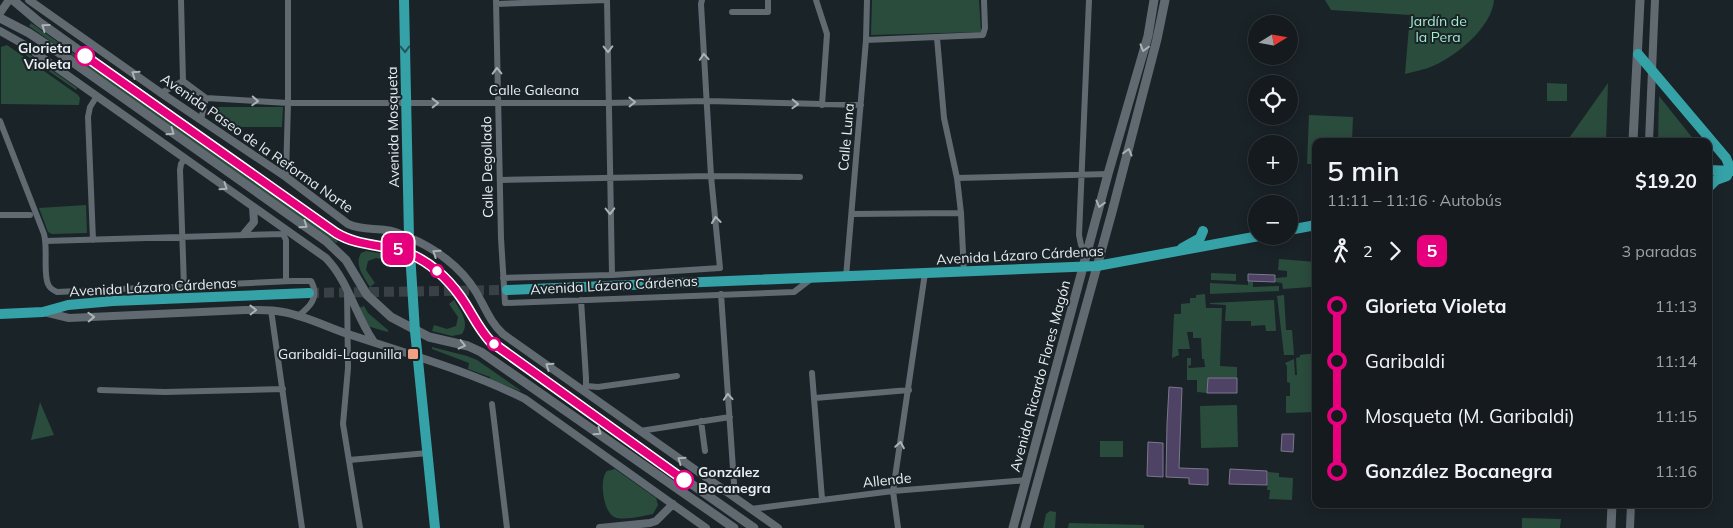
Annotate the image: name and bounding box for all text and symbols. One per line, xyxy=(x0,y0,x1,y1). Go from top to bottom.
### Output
park label: Jardín de la Pera xyxy=(1409,12,1467,46)
north arrow xyxy=(1248,15,1298,65)
map controls xyxy=(1248,15,1298,245)
one-way arrow xyxy=(41,24,51,33)
place label: Glorieta Violeta xyxy=(18,39,71,73)
one-way arrow xyxy=(1140,43,1150,51)
one-way arrow xyxy=(400,45,411,53)
one-way arrow xyxy=(602,45,613,53)
marker: Glorieta Violeta xyxy=(75,46,95,66)
one-way arrow xyxy=(699,53,710,61)
street label: Avenida Mosqueta xyxy=(383,66,403,188)
one-way arrow xyxy=(492,67,503,75)
street label: Avenida Paseo de la Reforma Norte xyxy=(157,69,357,217)
one-way arrow xyxy=(131,71,140,80)
button: locate xyxy=(1248,75,1298,125)
street label: Calle Galeana xyxy=(489,81,579,99)
one-way arrow xyxy=(251,95,259,106)
one-way arrow xyxy=(629,97,637,107)
one-way arrow xyxy=(432,98,439,108)
one-way arrow xyxy=(791,98,799,109)
street label: Calle Luna xyxy=(834,102,858,172)
street label: Calle Degollado xyxy=(477,116,497,218)
one-way arrow xyxy=(166,126,175,135)
button: + xyxy=(1248,135,1298,185)
one-way arrow xyxy=(1122,147,1133,156)
text: 5 min xyxy=(1327,153,1400,188)
text: $19.20 xyxy=(1635,169,1697,193)
one-way arrow xyxy=(219,180,228,190)
text: 11:11 – 11:16 · Autobús xyxy=(1327,190,1502,210)
button: − xyxy=(1248,195,1298,245)
one-way arrow xyxy=(1095,200,1106,209)
one-way arrow xyxy=(605,207,616,215)
one-way arrow xyxy=(710,215,721,223)
one-way arrow xyxy=(299,219,308,228)
line badge: 5 xyxy=(382,233,414,265)
text: 5 xyxy=(393,237,403,260)
icon: walk xyxy=(1327,237,1355,265)
icon: forward xyxy=(1381,237,1409,265)
text: 5 xyxy=(1427,239,1437,262)
text: 2 xyxy=(1363,241,1373,261)
text: 3 paradas xyxy=(1622,241,1697,261)
street label: Avenida Lázaro Cárdenas xyxy=(936,242,1104,268)
one-way arrow xyxy=(432,250,442,259)
unlabelled marker xyxy=(430,264,444,278)
street label: Avenida Lázaro Cárdenas xyxy=(530,272,698,298)
street label: Avenida Lázaro Cárdenas xyxy=(69,274,237,300)
street label: Avenida Ricardo Flores Magón xyxy=(1006,278,1074,474)
text: Glorieta Violeta xyxy=(1365,294,1506,318)
text: 11:13 xyxy=(1655,296,1697,316)
one-way arrow xyxy=(250,305,257,315)
one-way arrow xyxy=(87,312,95,322)
unlabelled marker xyxy=(487,337,501,351)
one-way arrow xyxy=(457,339,466,350)
place label: Garibaldi-Lagunilla xyxy=(278,345,402,363)
marker: Garibaldi-Lagunilla xyxy=(406,347,420,361)
text: Garibaldi xyxy=(1365,349,1445,373)
text: 11:14 xyxy=(1655,351,1697,371)
one-way arrow xyxy=(545,363,554,372)
one-way arrow xyxy=(723,393,734,401)
text: Mosqueta (M. Garibaldi) xyxy=(1365,404,1575,428)
text: 11:15 xyxy=(1655,406,1697,426)
one-way arrow xyxy=(592,426,602,435)
one-way arrow xyxy=(895,441,905,450)
one-way arrow xyxy=(677,457,687,466)
text: González Bocanegra xyxy=(1365,459,1552,483)
text: 11:16 xyxy=(1655,461,1697,481)
place label: González Bocanegra xyxy=(698,463,771,497)
street label: Allende xyxy=(862,468,912,492)
marker: González Bocanegra xyxy=(674,470,694,490)

